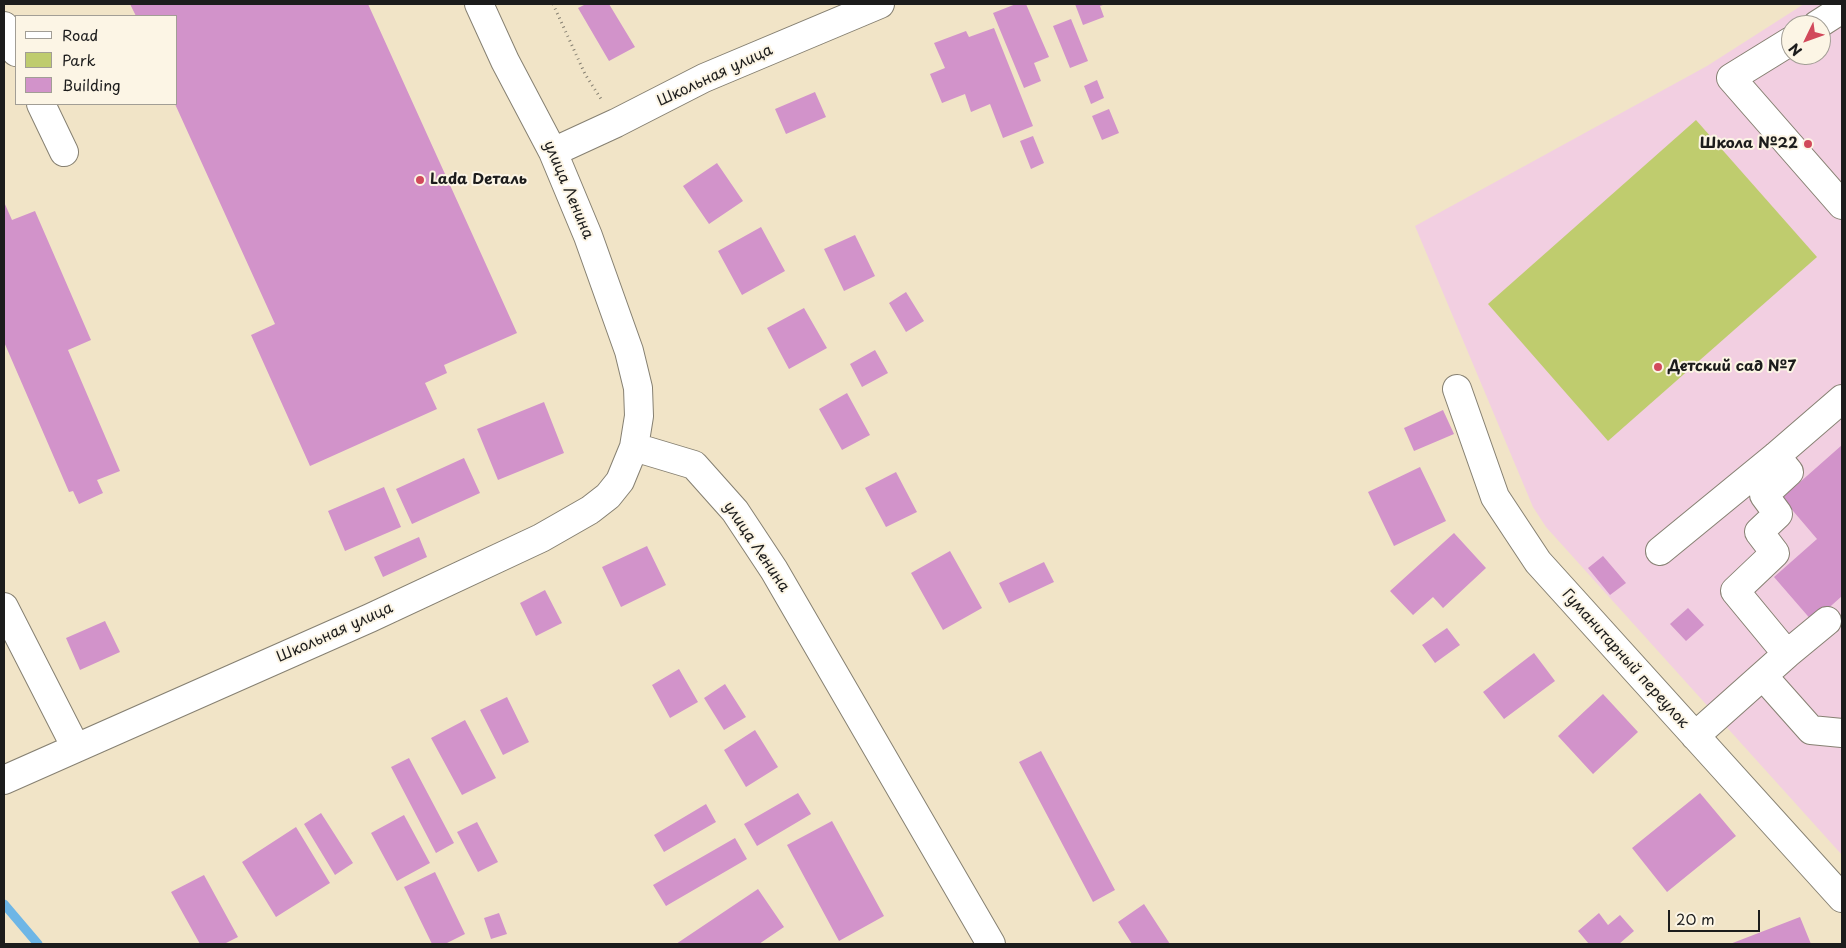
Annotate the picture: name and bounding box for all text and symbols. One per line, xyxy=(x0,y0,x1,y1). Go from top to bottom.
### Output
legend xyxy=(15,15,178,105)
north arrow xyxy=(1781,15,1831,65)
text: Road xyxy=(62,23,98,46)
text: N xyxy=(1784,39,1807,61)
street label: Школьная улица xyxy=(654,41,776,111)
text: Park xyxy=(62,48,96,71)
text: Building xyxy=(62,73,121,96)
place label: Школа №22 xyxy=(1700,135,1798,153)
street label: улица Ленина xyxy=(539,138,597,242)
marker: Школа №22 xyxy=(1802,138,1814,150)
place label: Lada Dеталь xyxy=(430,171,527,189)
marker: Lada Dеталь xyxy=(414,174,426,186)
place label: Детский сад №7 xyxy=(1668,358,1796,376)
marker: Детский сад №7 xyxy=(1652,361,1664,373)
street label: улица Ленина xyxy=(719,498,793,596)
street label: Гуманитарный переулок xyxy=(1558,586,1692,732)
street label: Школьная улица xyxy=(274,599,396,667)
scale bar xyxy=(1671,900,1764,932)
text: 20 m xyxy=(1676,907,1715,930)

